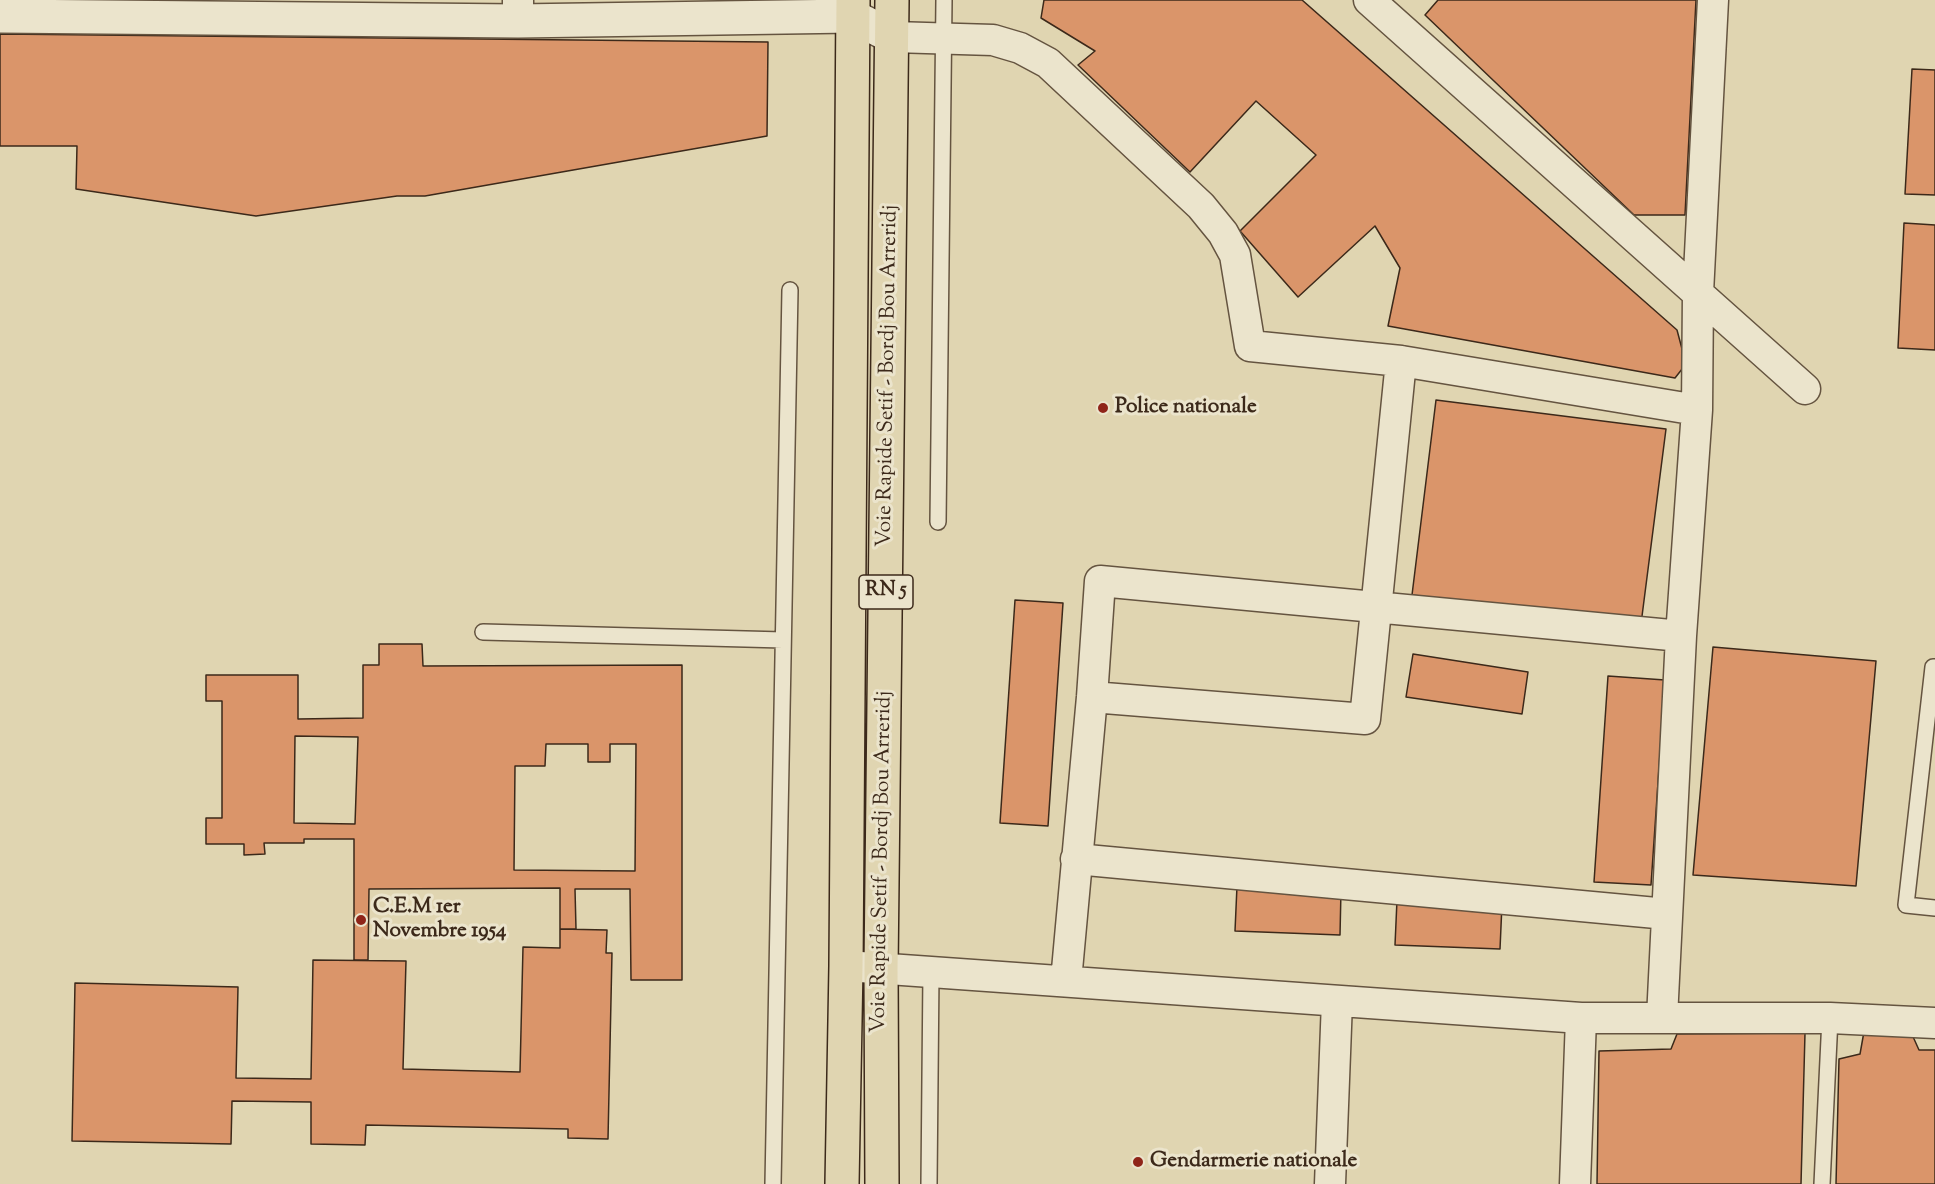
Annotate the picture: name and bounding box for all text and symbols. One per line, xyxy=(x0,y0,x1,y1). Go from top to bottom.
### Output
street label: Voie Rapide Setif - Bordj Bou Arreridj xyxy=(873,205,905,547)
place label: Police nationale xyxy=(1115,395,1257,421)
marker: Police nationale xyxy=(1096,401,1110,415)
road number: RN 5 xyxy=(859,575,913,609)
street label: Voie Rapide Setif - Bordj Bou Arreridj xyxy=(867,691,899,1033)
place label: C.E.M 1er Novembre 1954 xyxy=(373,895,506,945)
marker: C.E.M 1er Novembre 1954 xyxy=(354,913,368,927)
place label: Gendarmerie nationale xyxy=(1150,1149,1357,1175)
marker: Gendarmerie nationale xyxy=(1131,1155,1145,1169)

